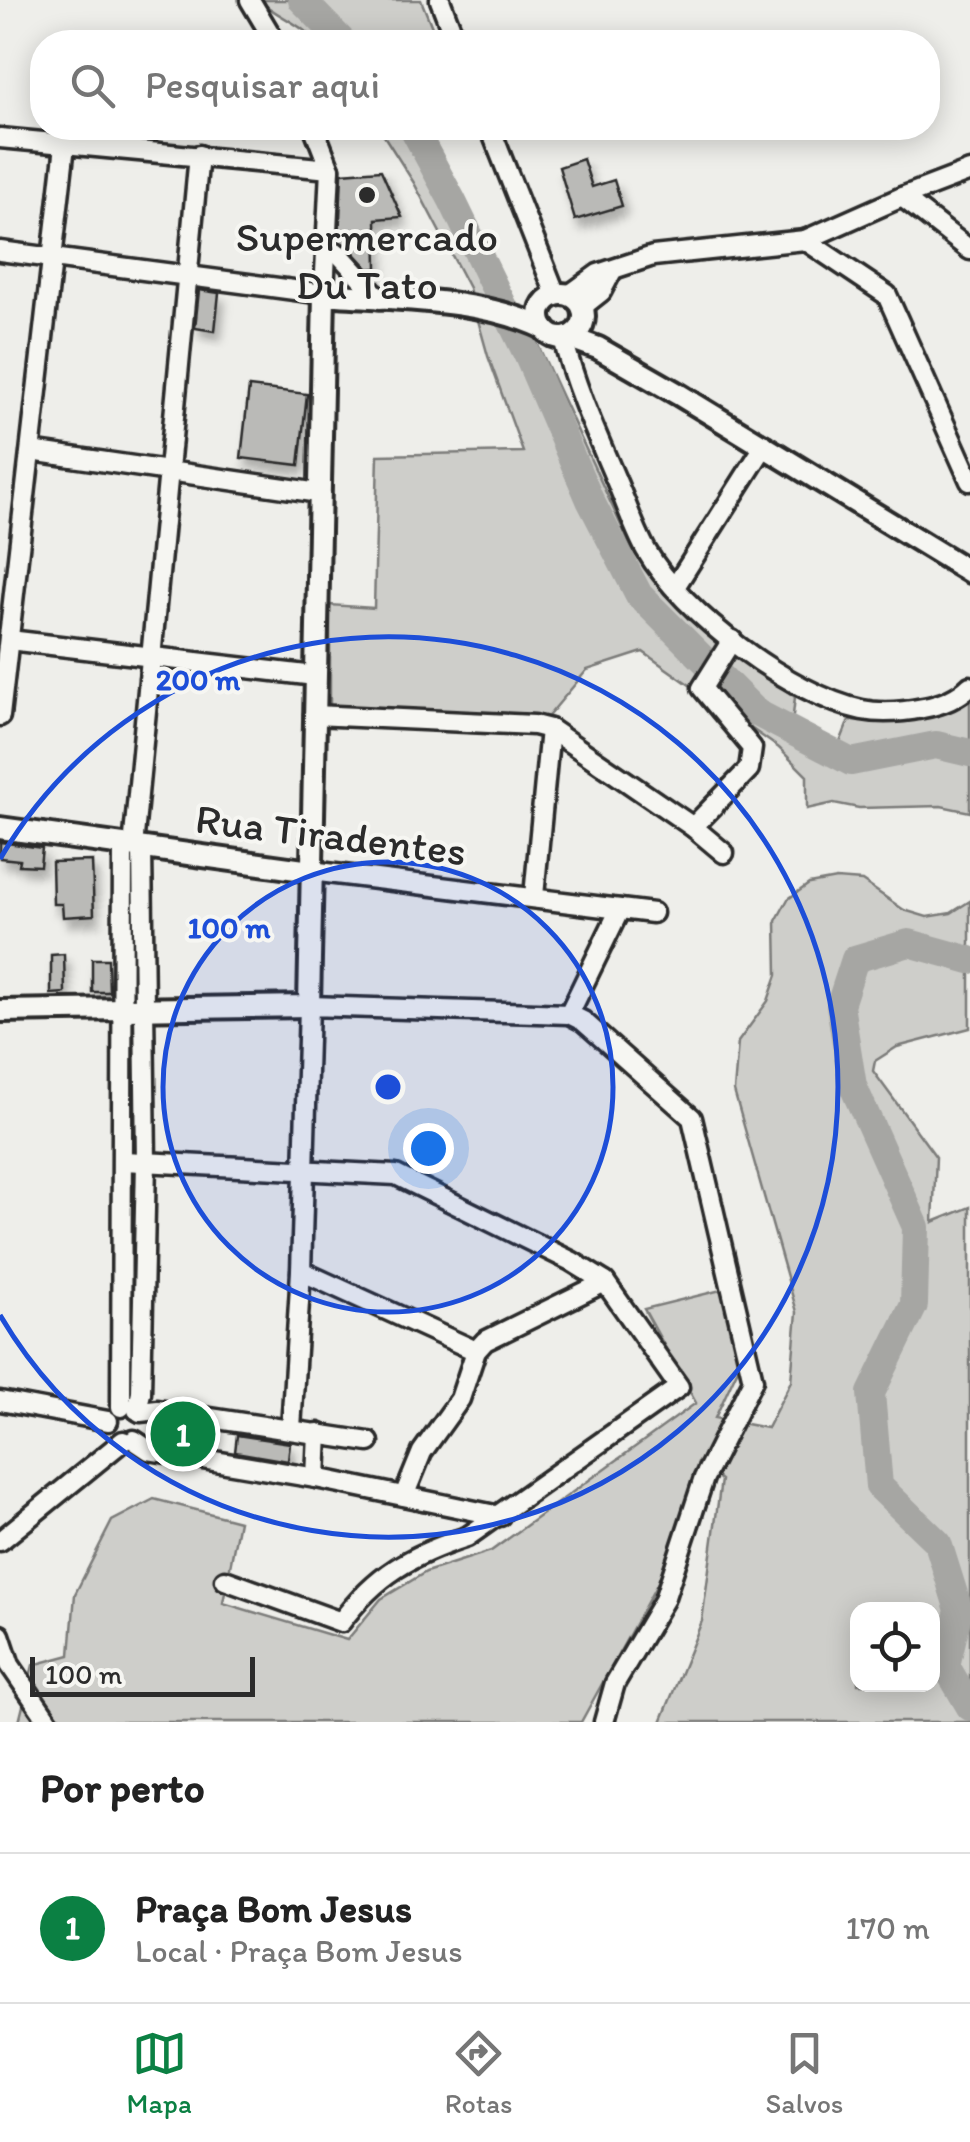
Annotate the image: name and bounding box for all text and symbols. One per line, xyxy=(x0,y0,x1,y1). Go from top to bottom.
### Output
search box xyxy=(30,30,940,140)
icon: search xyxy=(65,58,120,113)
text: Pesquisar aqui xyxy=(145,62,380,108)
marker: Supermercado Du Tato xyxy=(356,184,378,206)
place label: Supermercado Du Tato xyxy=(236,211,498,310)
text: 200 m xyxy=(156,661,241,698)
street label: Rua Tiradentes xyxy=(193,793,469,876)
text: 100 m xyxy=(188,909,271,946)
centre of rings xyxy=(370,1069,406,1105)
your location xyxy=(403,1123,454,1174)
pin: 1 xyxy=(150,1396,216,1472)
map controls xyxy=(850,1602,940,1692)
button: locate xyxy=(850,1602,940,1692)
scale bar xyxy=(30,1652,255,1696)
text: 100 m xyxy=(45,1657,122,1691)
text: Por perto xyxy=(40,1762,205,1813)
text: Praça Bom Jesus xyxy=(135,1886,412,1932)
text: 1 xyxy=(65,1909,80,1947)
text: 170 m xyxy=(845,1909,930,1947)
text: Local · Praça Bom Jesus xyxy=(135,1932,463,1970)
tab: Mapa xyxy=(127,2026,192,2120)
tab: Rotas xyxy=(445,2026,512,2120)
tab: Salvos xyxy=(765,2026,843,2120)

